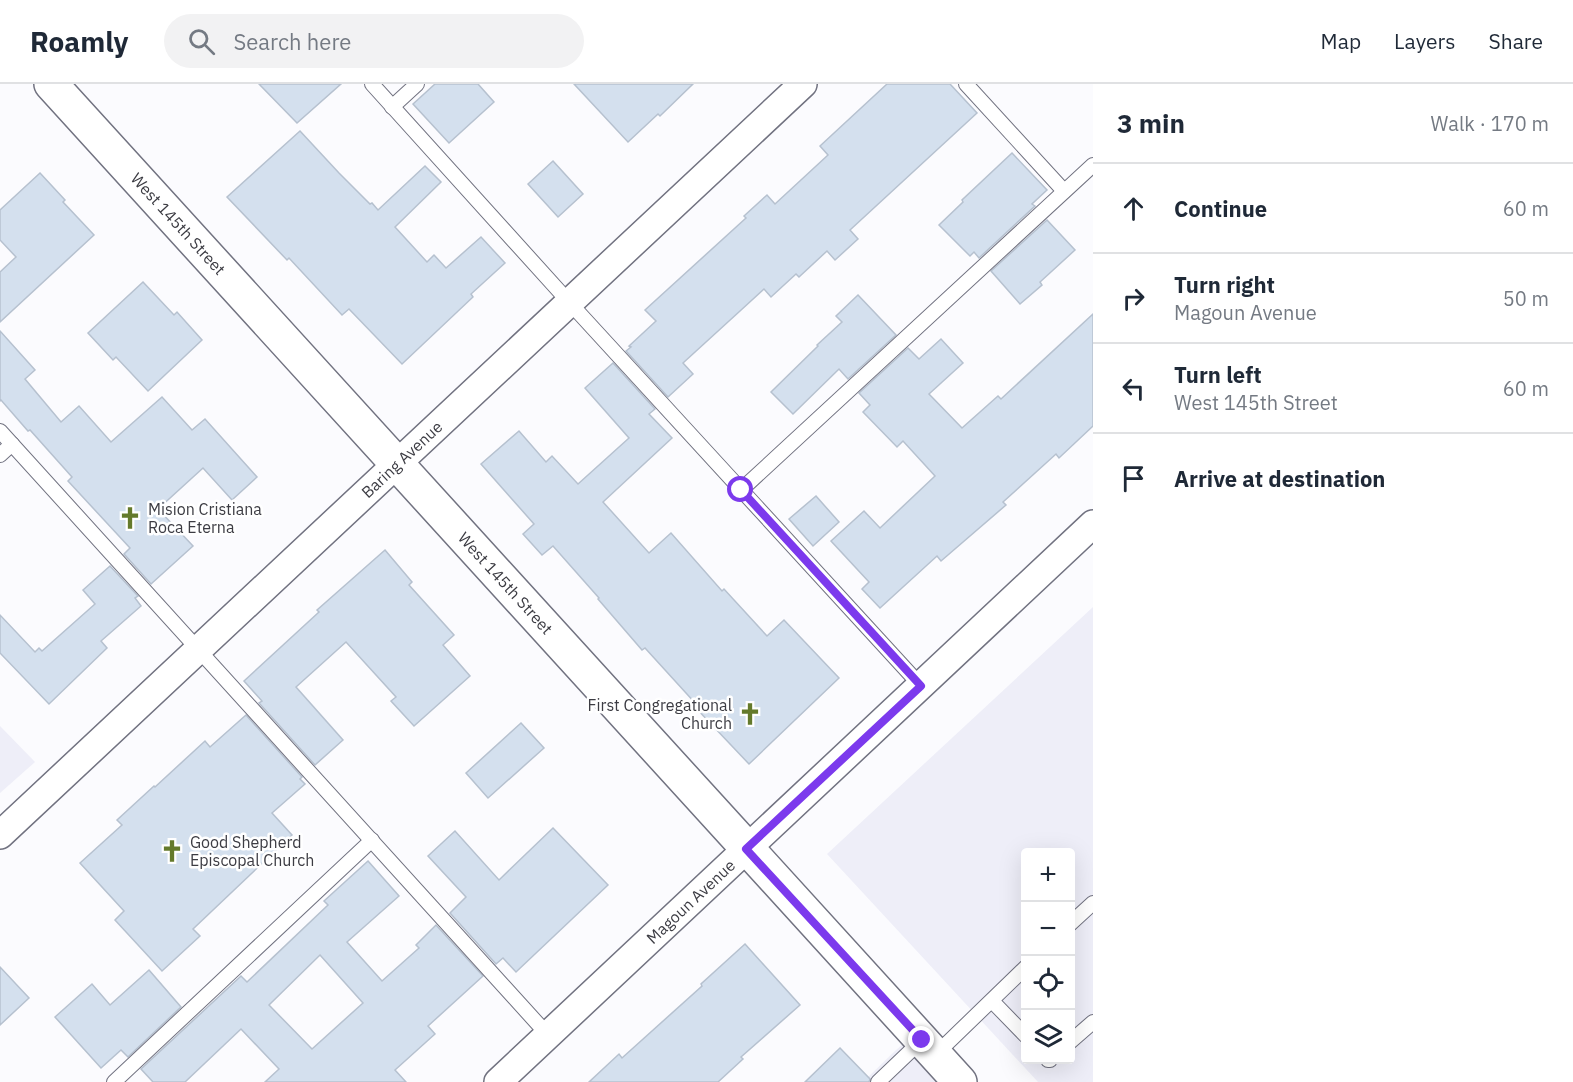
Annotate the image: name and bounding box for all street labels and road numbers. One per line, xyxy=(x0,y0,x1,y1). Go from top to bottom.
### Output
street label: West 145th Street xyxy=(127,169,230,279)
street label: Baring Avenue xyxy=(357,416,447,502)
street label: West 145th Street xyxy=(454,528,557,638)
street label: Magoun Avenue xyxy=(642,855,739,948)

